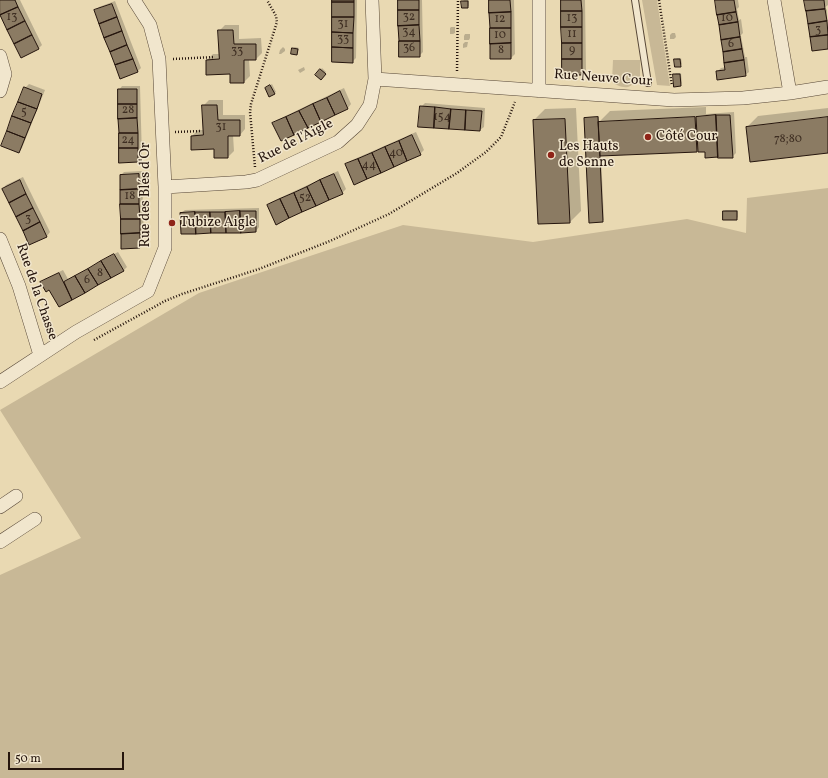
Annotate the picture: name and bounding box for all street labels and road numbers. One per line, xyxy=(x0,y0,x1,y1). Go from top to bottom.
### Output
street label: Rue Neuve Cour xyxy=(553,67,653,91)
street label: Rue de l'Aigle xyxy=(256,116,336,168)
street label: Rue des Blés d'Or xyxy=(138,142,154,248)
street label: Rue de la Chasse xyxy=(12,241,60,343)

